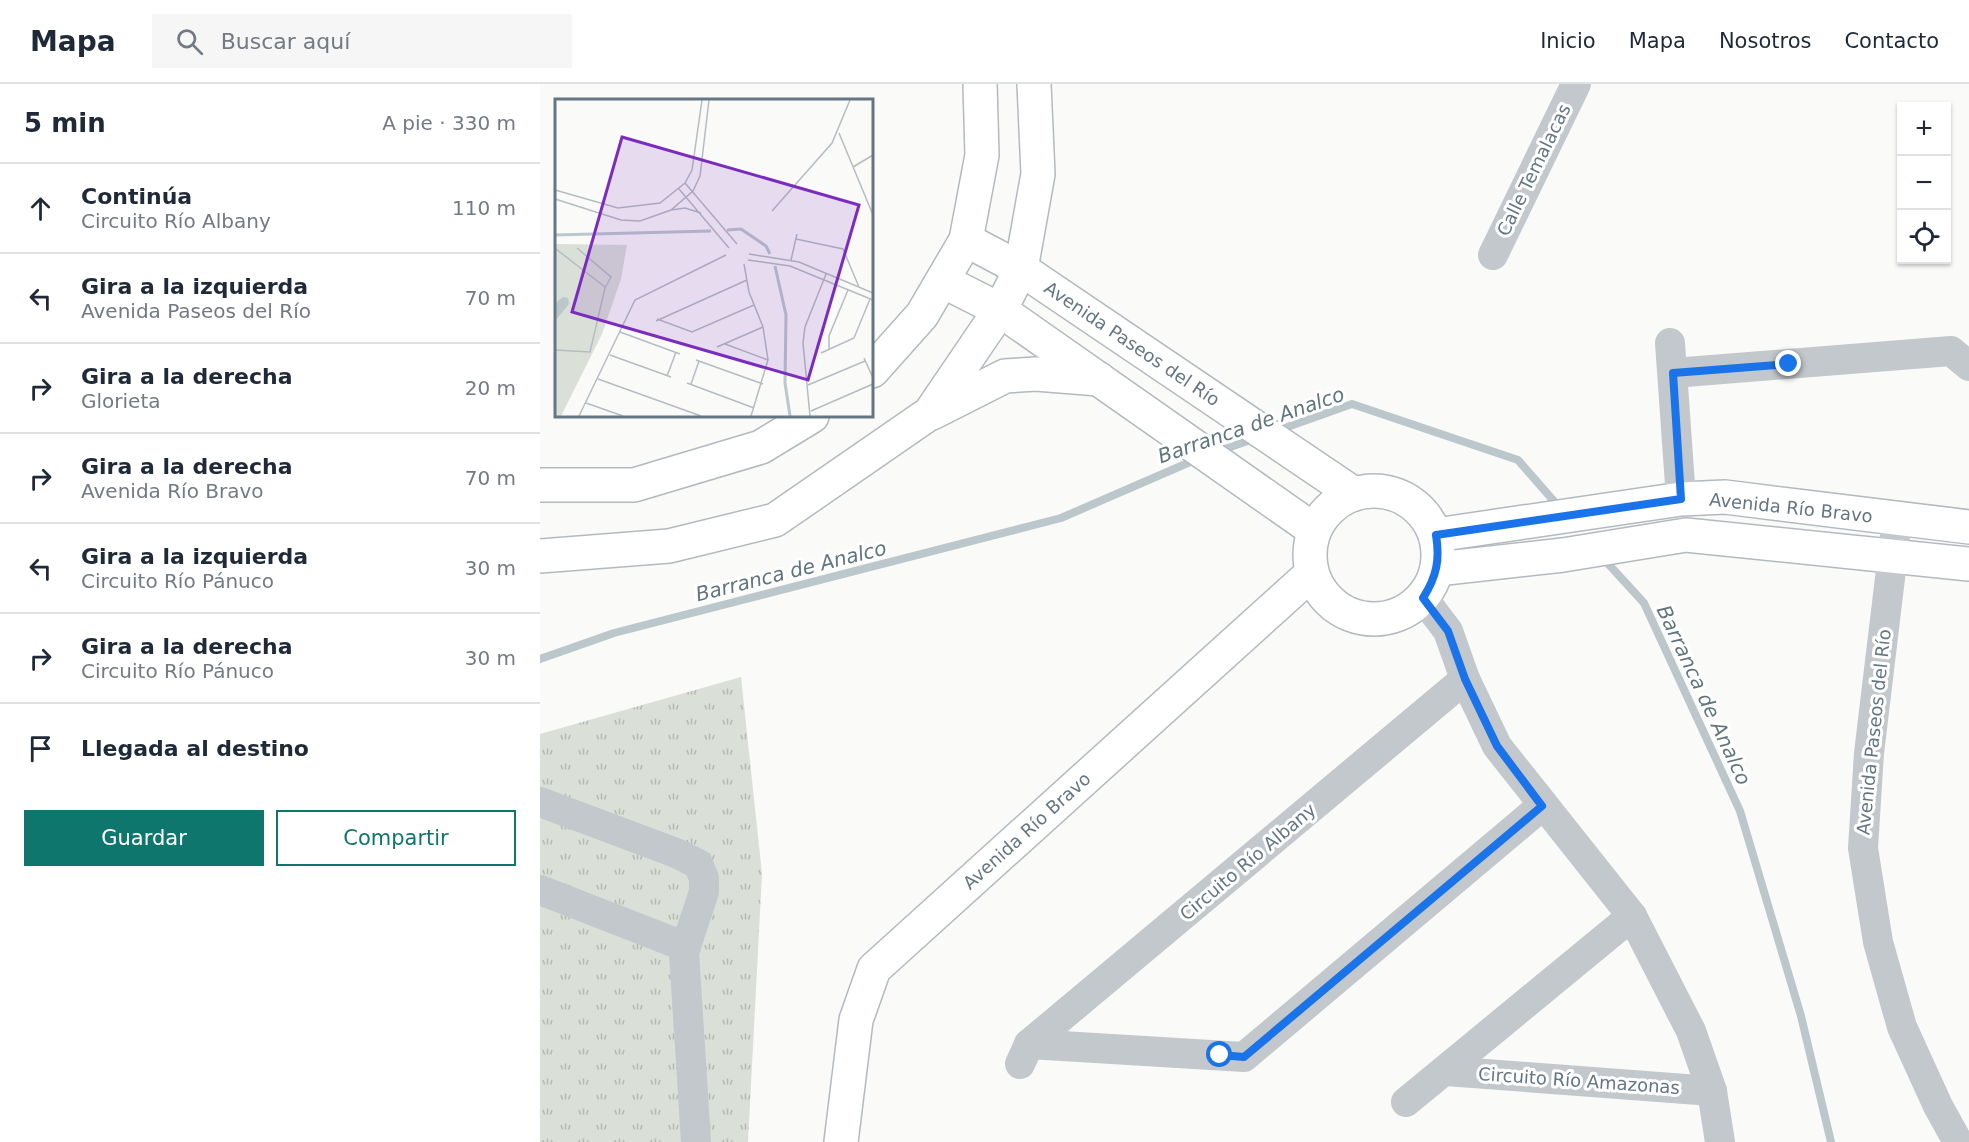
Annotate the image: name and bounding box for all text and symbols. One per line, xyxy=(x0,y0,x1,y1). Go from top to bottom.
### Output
search box xyxy=(152,14,572,68)
text: Mapa xyxy=(30,25,116,58)
icon: search xyxy=(173,25,206,58)
text: Buscar aquí xyxy=(221,29,350,54)
text: Inicio xyxy=(1540,29,1596,53)
text: Mapa xyxy=(1629,29,1686,53)
text: Nosotros xyxy=(1719,29,1811,53)
text: Contacto xyxy=(1844,29,1939,53)
inset map xyxy=(555,99,873,417)
street label: Calle Temalacas xyxy=(1492,100,1575,239)
map controls xyxy=(1897,102,1951,264)
button: + xyxy=(1897,102,1951,156)
text: 5 min xyxy=(24,108,106,138)
text: A pie · 330 m xyxy=(382,111,516,135)
button: − xyxy=(1897,156,1951,210)
text: Continúa xyxy=(81,184,192,209)
icon: ahead xyxy=(24,192,57,225)
text: 110 m xyxy=(452,196,516,220)
text: Circuito Río Albany xyxy=(81,209,271,233)
button: locate xyxy=(1897,210,1951,264)
text: Gira a la izquierda xyxy=(81,274,308,299)
street label: Avenida Paseos del Río xyxy=(1041,277,1224,410)
icon: left xyxy=(24,282,57,315)
text: 70 m xyxy=(465,286,516,310)
text: Avenida Paseos del Río xyxy=(81,299,311,323)
route end xyxy=(1775,350,1801,376)
text: Gira a la derecha xyxy=(81,364,293,389)
icon: right xyxy=(24,372,57,405)
text: 20 m xyxy=(465,376,516,400)
water label: Barranca de Analco xyxy=(1155,382,1347,468)
text: Glorieta xyxy=(81,389,160,413)
text: Gira a la derecha xyxy=(81,454,293,479)
icon: right xyxy=(24,462,57,495)
text: 70 m xyxy=(465,466,516,490)
text: Avenida Río Bravo xyxy=(81,479,264,503)
street label: Avenida Río Bravo xyxy=(1708,488,1874,527)
water label: Barranca de Analco xyxy=(693,536,889,606)
text: Gira a la izquierda xyxy=(81,544,308,569)
icon: left xyxy=(24,552,57,585)
text: 30 m xyxy=(465,556,516,580)
text: Circuito Río Pánuco xyxy=(81,569,274,593)
water label: Barranca de Analco xyxy=(1652,601,1756,789)
street label: Avenida Paseos del Río xyxy=(1852,628,1895,836)
text: Gira a la derecha xyxy=(81,634,293,659)
icon: right xyxy=(24,642,57,675)
text: 30 m xyxy=(465,646,516,670)
text: Circuito Río Pánuco xyxy=(81,659,274,683)
icon: arrive xyxy=(24,732,57,765)
text: Llegada al destino xyxy=(81,736,309,761)
street label: Avenida Río Bravo xyxy=(959,768,1095,893)
street label: Circuito Río Albany xyxy=(1176,798,1320,925)
button: Guardar xyxy=(24,810,264,866)
button: Compartir xyxy=(276,810,516,866)
route start xyxy=(1206,1041,1232,1067)
street label: Circuito Río Amazonas xyxy=(1478,1063,1681,1098)

